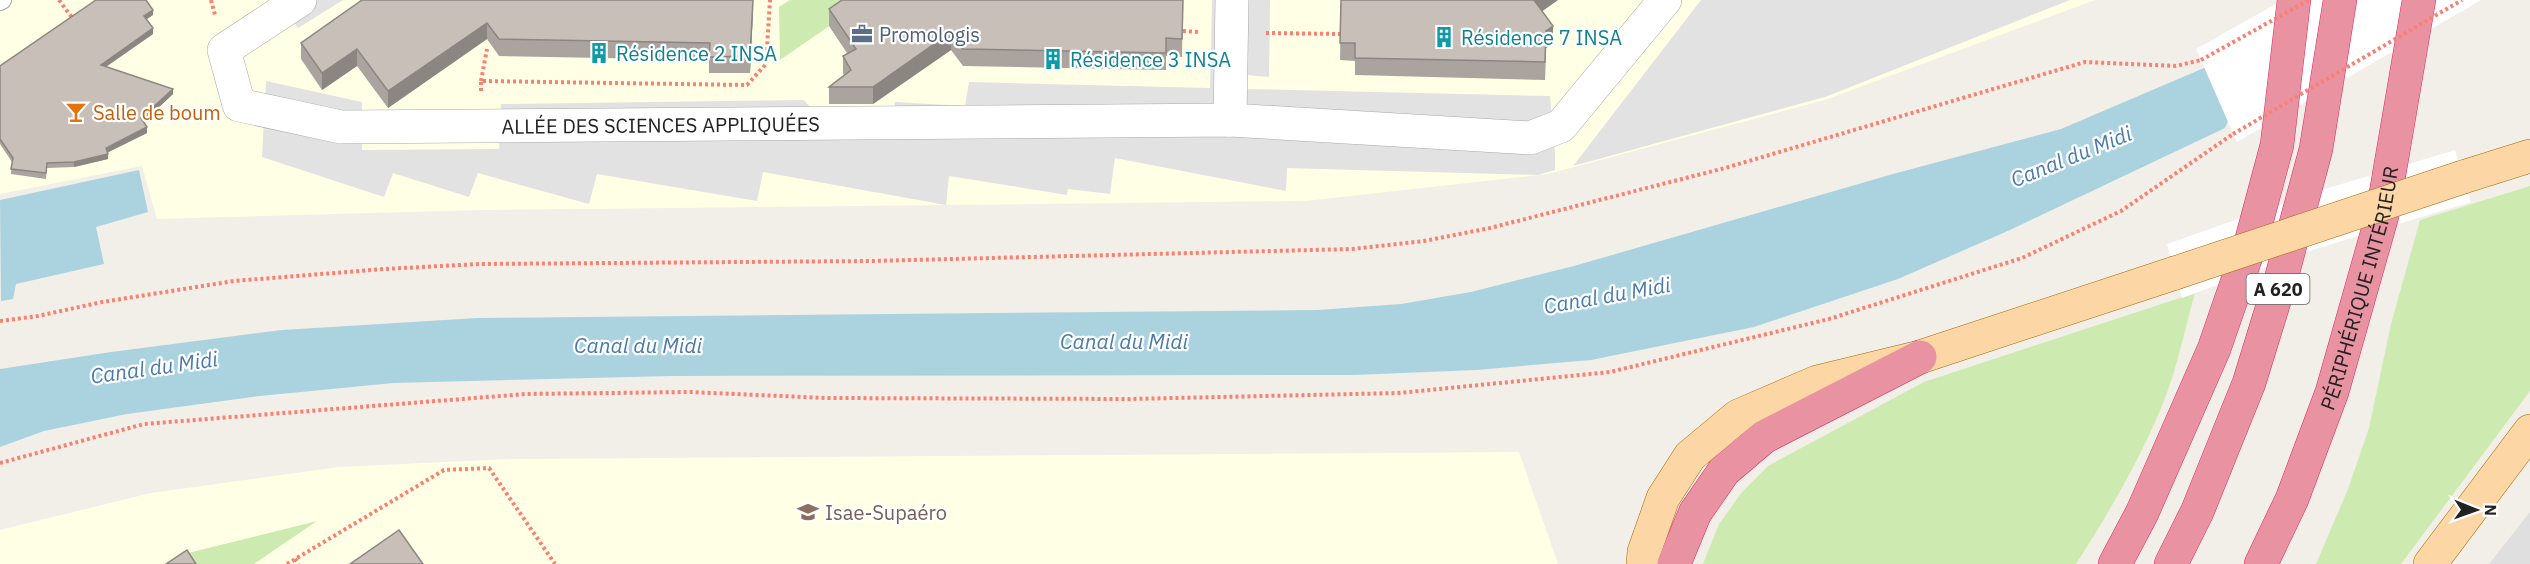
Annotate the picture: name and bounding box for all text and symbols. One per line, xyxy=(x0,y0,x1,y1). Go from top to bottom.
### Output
place label: Promologis xyxy=(879,21,980,48)
office icon: Promologis xyxy=(850,22,874,46)
place label: Résidence 7 INSA xyxy=(1461,24,1622,51)
building icon: Résidence 7 INSA xyxy=(1432,25,1456,49)
place label: Résidence 2 INSA xyxy=(616,40,777,67)
building icon: Résidence 2 INSA xyxy=(587,41,611,65)
place label: Résidence 3 INSA xyxy=(1070,46,1231,73)
building icon: Résidence 3 INSA xyxy=(1041,47,1065,71)
place label: Salle de boum xyxy=(93,99,221,126)
bar icon: Salle de boum xyxy=(64,100,88,124)
street label: ALLÉE DES SCIENCES APPLIQUÉES xyxy=(501,110,820,139)
water label: Canal du Midi xyxy=(2006,119,2136,193)
street label: PÉRIPHÉRIQUE INTÉRIEUR xyxy=(2313,164,2404,414)
water label: Canal du Midi xyxy=(1541,270,1673,320)
road number: A 620 xyxy=(2246,274,2310,304)
water label: Canal du Midi xyxy=(1060,327,1188,355)
water label: Canal du Midi xyxy=(574,331,702,359)
water label: Canal du Midi xyxy=(89,344,220,390)
north arrow xyxy=(2446,480,2506,540)
place label: Isae-Supaéro xyxy=(825,499,947,526)
school or university icon: Isae-Supaéro xyxy=(796,500,820,524)
text: N xyxy=(2481,504,2501,516)

